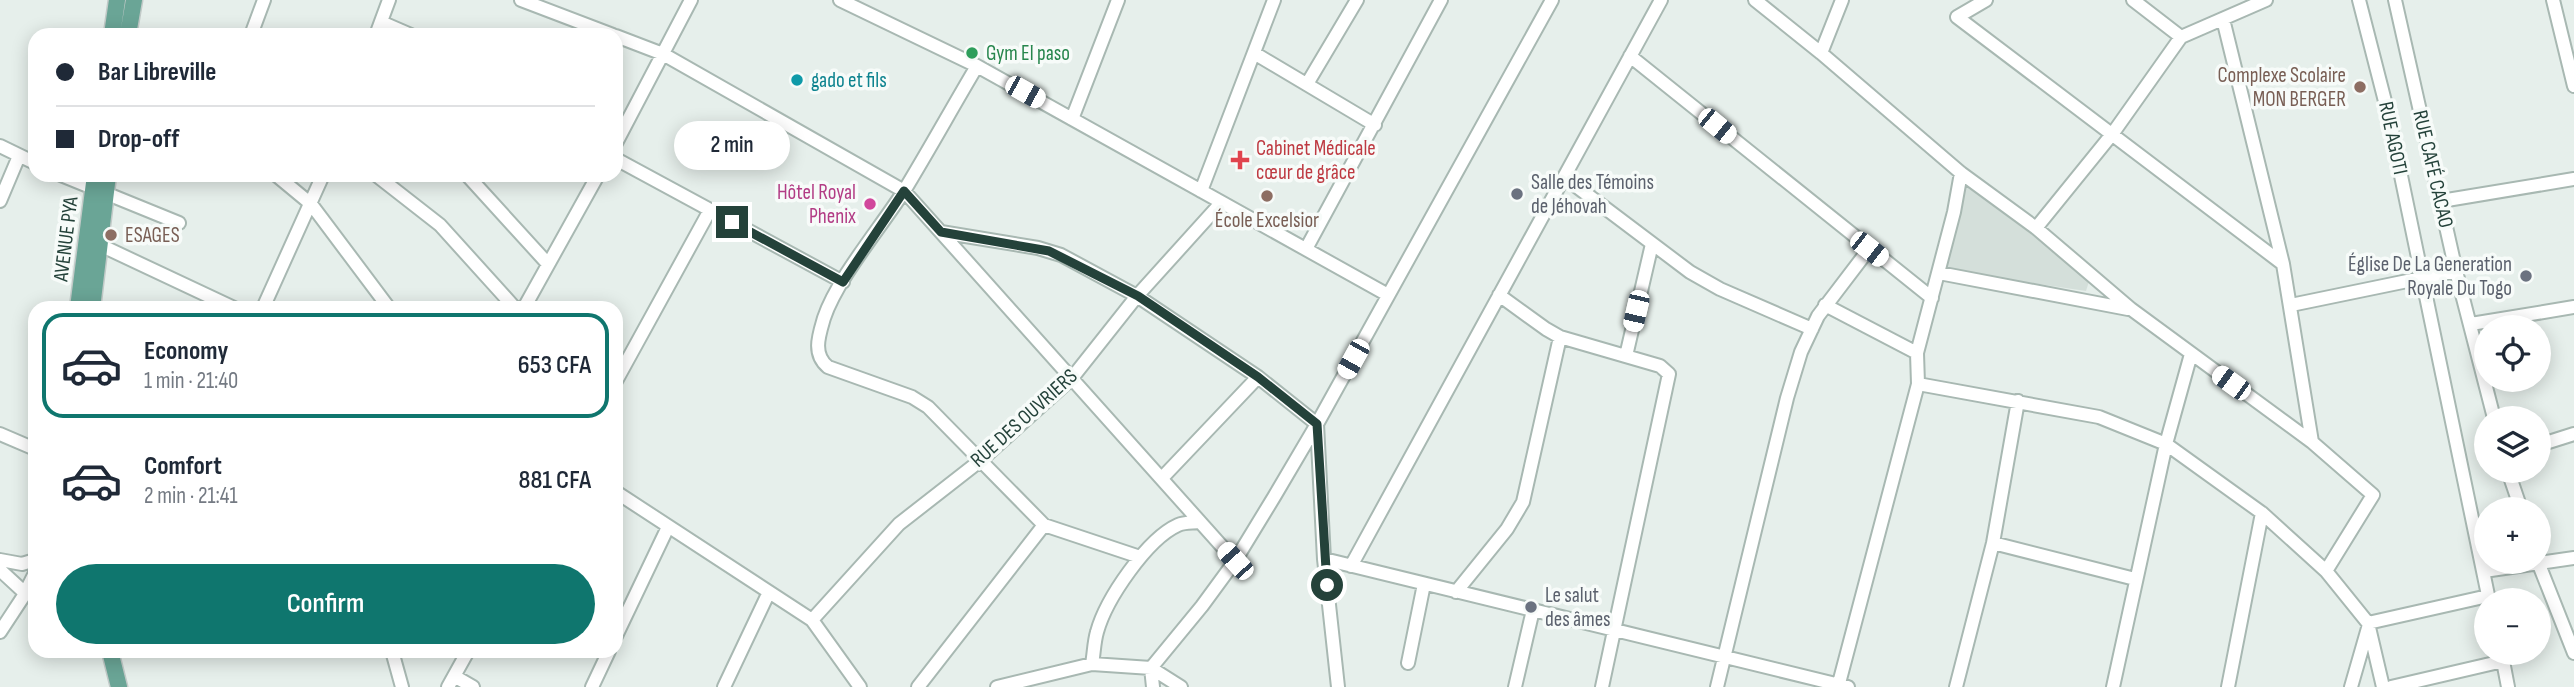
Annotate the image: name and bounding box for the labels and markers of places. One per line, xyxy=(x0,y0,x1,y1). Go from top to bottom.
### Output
place label: Gym El paso xyxy=(986,41,1070,66)
marker: Gym El paso xyxy=(964,45,980,61)
place label: Complexe Scolaire MON BERGER xyxy=(2218,63,2346,112)
place label: gado et fils xyxy=(811,68,887,93)
marker: gado et fils xyxy=(789,72,805,88)
marker: Complexe Scolaire MON BERGER xyxy=(2352,79,2368,95)
place label: Cabinet Médicale cœur de grâce xyxy=(1256,136,1376,185)
marker: Cabinet Médicale cœur de grâce xyxy=(1230,150,1250,170)
place label: Salle des Témoins de Jéhovah xyxy=(1531,170,1654,219)
place label: Hôtel Royal Phenix xyxy=(777,180,856,229)
marker: Salle des Témoins de Jéhovah xyxy=(1509,186,1525,202)
marker: École Excelsior xyxy=(1259,188,1275,204)
marker: Hôtel Royal Phenix xyxy=(862,196,878,212)
place label: École Excelsior xyxy=(1215,208,1319,233)
place label: ESAGES xyxy=(125,223,180,248)
marker: ESAGES xyxy=(103,227,119,243)
place label: Église De La Generation Royale Du Togo xyxy=(2348,252,2512,301)
marker: Église De La Generation Royale Du Togo xyxy=(2518,268,2534,284)
place label: Le salut des âmes xyxy=(1545,583,1611,632)
marker: Le salut des âmes xyxy=(1523,599,1539,615)

